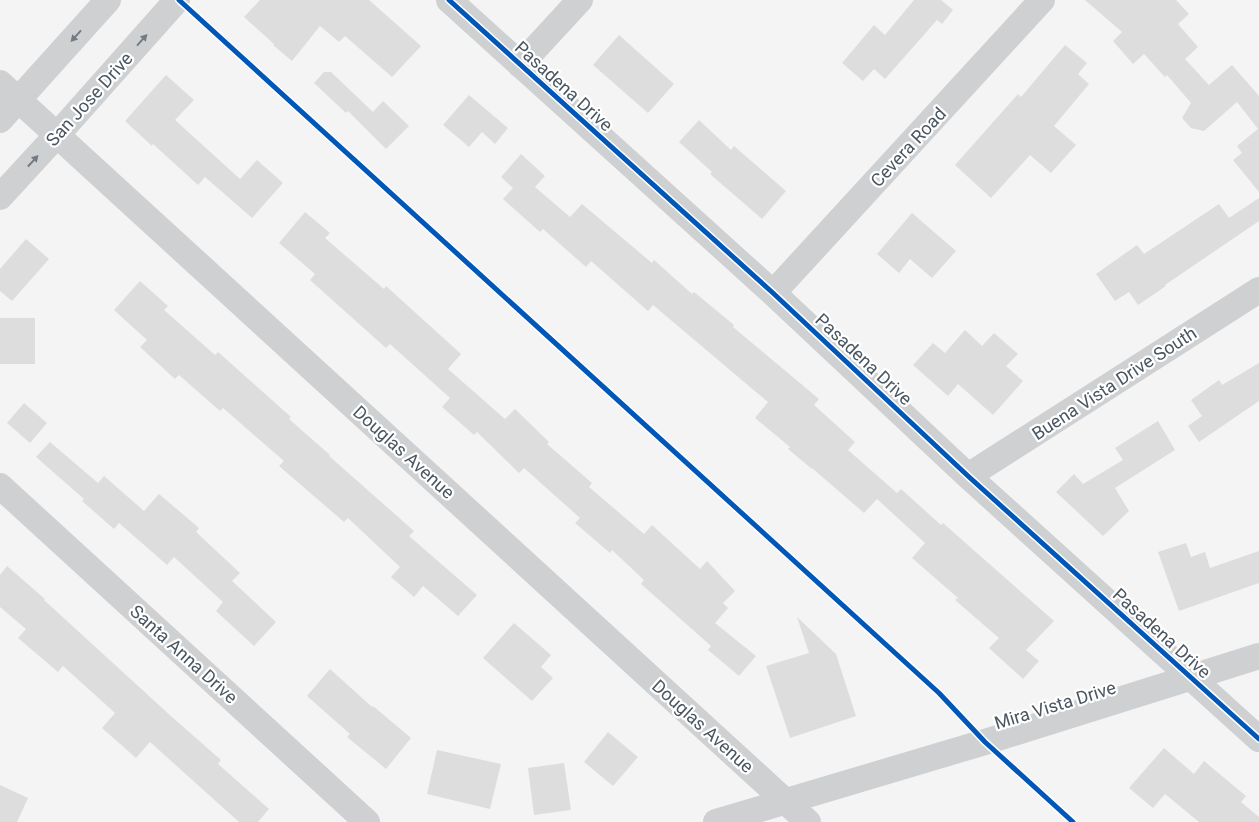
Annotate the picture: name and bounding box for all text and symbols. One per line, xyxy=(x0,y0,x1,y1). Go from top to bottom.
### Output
one-way arrow xyxy=(70,30,82,42)
one-way arrow xyxy=(136,34,147,46)
street label: Pasadena Drive xyxy=(511,37,617,135)
street label: San Jose Drive xyxy=(41,48,137,150)
street label: Cevera Road xyxy=(866,103,950,191)
one-way arrow xyxy=(27,155,39,167)
street label: Pasadena Drive xyxy=(811,309,917,409)
street label: Buena Vista Drive South xyxy=(1028,322,1200,444)
street label: Douglas Avenue xyxy=(349,401,459,503)
street label: Pasadena Drive xyxy=(1109,584,1215,682)
street label: Santa Anna Drive xyxy=(126,600,242,708)
street label: Douglas Avenue xyxy=(648,675,758,777)
street label: Mira Vista Drive xyxy=(992,677,1118,733)

